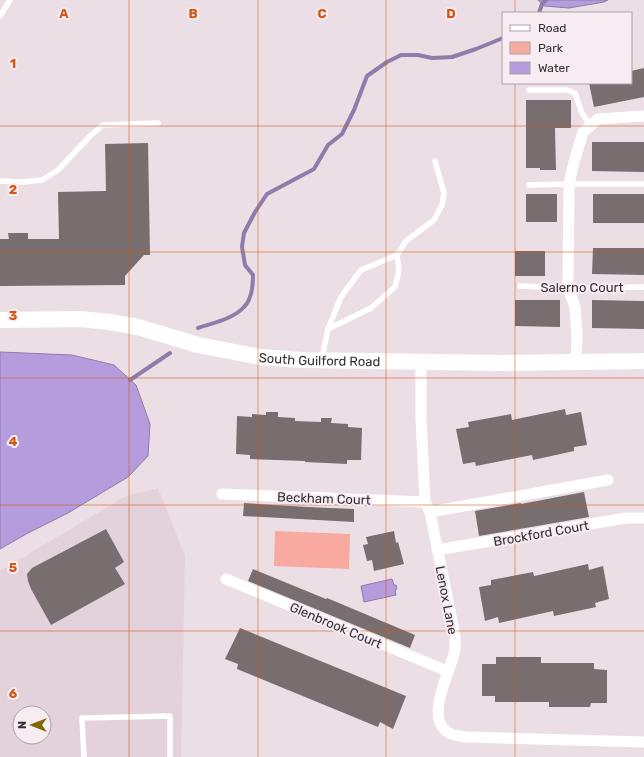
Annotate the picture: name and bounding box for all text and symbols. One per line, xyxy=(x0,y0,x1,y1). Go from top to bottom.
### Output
text: A xyxy=(59,6,69,21)
text: B xyxy=(188,6,198,21)
text: C xyxy=(317,6,327,21)
text: D xyxy=(446,6,456,21)
legend xyxy=(502,12,632,84)
text: Road xyxy=(538,21,566,35)
text: Park xyxy=(538,41,564,55)
text: 1 xyxy=(10,56,16,71)
text: Water xyxy=(538,61,570,75)
text: 2 xyxy=(9,182,17,197)
street label: Salerno Court xyxy=(540,280,624,295)
text: 3 xyxy=(9,308,18,323)
street label: South Guilford Road xyxy=(258,350,380,369)
text: 4 xyxy=(9,434,18,449)
street label: Beckham Court xyxy=(277,489,371,508)
street label: Brockford Court xyxy=(492,518,590,549)
text: 5 xyxy=(9,560,17,575)
street label: Lenox Lane xyxy=(433,565,461,636)
street label: Glenbrook Court xyxy=(288,599,384,652)
text: 6 xyxy=(9,686,18,701)
north arrow xyxy=(12,705,52,745)
text: N xyxy=(16,721,29,729)

